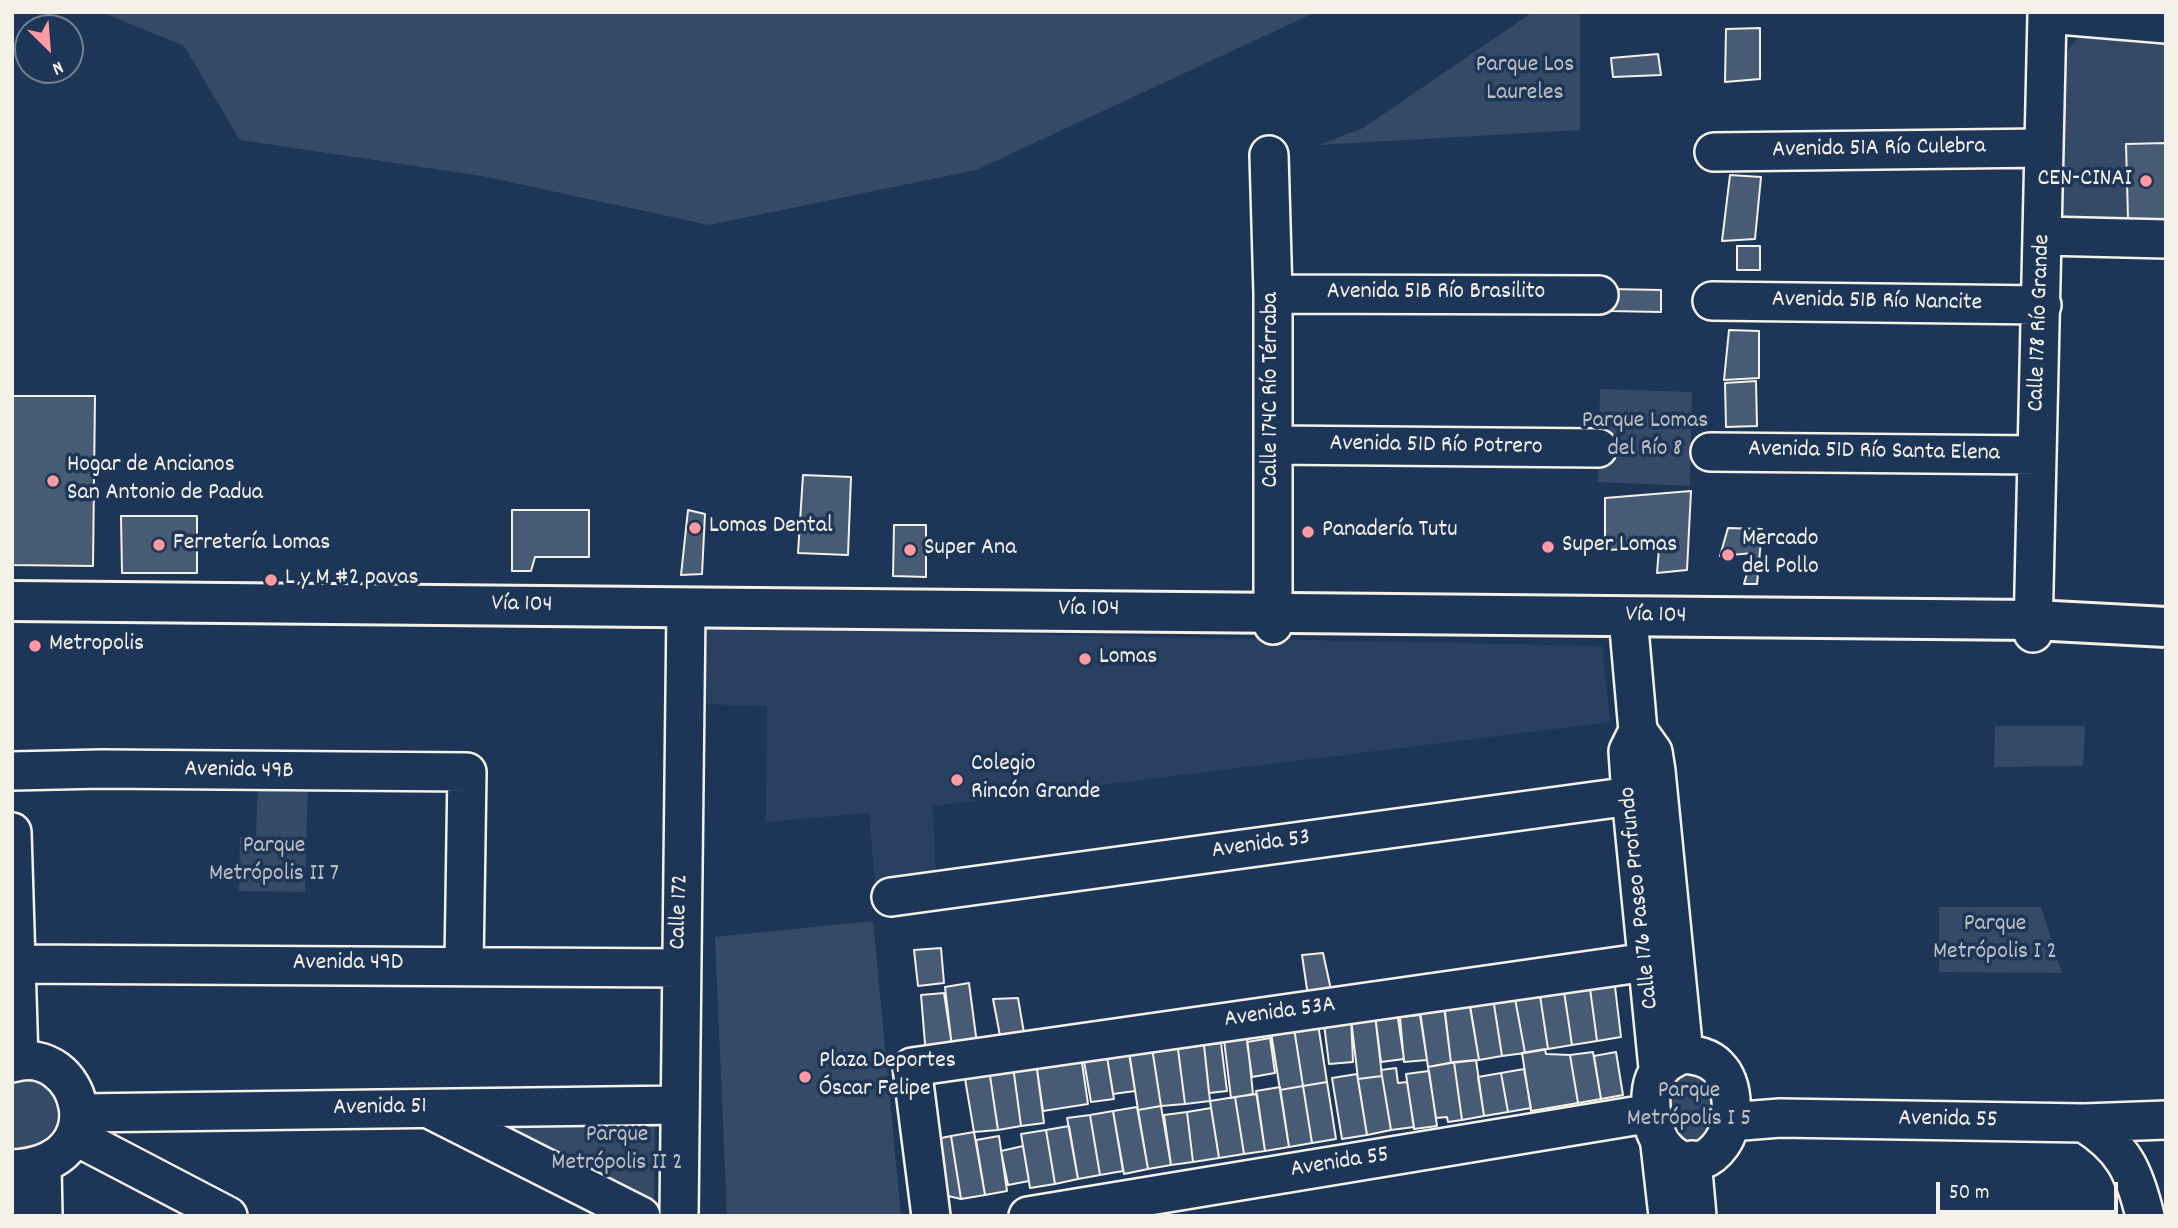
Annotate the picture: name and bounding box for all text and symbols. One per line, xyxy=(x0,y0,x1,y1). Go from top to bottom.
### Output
north arrow xyxy=(14,14,84,84)
text: N xyxy=(47,52,67,81)
park label: Parque Los Laureles xyxy=(1476,53,1574,109)
street label: Avenida 51A Río Culebra xyxy=(1772,134,1986,166)
place label: CEN-CINAI xyxy=(2037,167,2132,195)
marker: CEN-CINAI xyxy=(2138,173,2154,189)
street label: Calle 178 Río Grande xyxy=(2024,234,2058,412)
street label: Avenida 51B Río Brasilito xyxy=(1327,280,1545,308)
street label: Avenida 51B Río Nancite xyxy=(1772,287,1982,319)
street label: Calle 174C Río Térraba xyxy=(1259,292,1287,488)
park label: Parque Lomas del Río 8 xyxy=(1582,409,1708,465)
street label: Avenida 51D Río Potrero xyxy=(1329,431,1543,463)
street label: Avenida 51D Río Santa Elena xyxy=(1748,436,2000,470)
place label: Hogar de Ancianos San Antonio de Padua xyxy=(67,453,263,509)
marker: Hogar de Ancianos San Antonio de Padua xyxy=(45,473,61,489)
place label: Lomas Dental xyxy=(709,514,833,542)
place label: Panadería Tutu xyxy=(1322,518,1458,546)
marker: Lomas Dental xyxy=(687,520,703,536)
marker: Panadería Tutu xyxy=(1300,524,1316,540)
place label: Mercado del Pollo xyxy=(1742,527,1819,583)
place label: Ferretería Lomas xyxy=(173,531,330,559)
place label: Super Lomas xyxy=(1562,533,1677,561)
place label: Super Ana xyxy=(924,536,1016,564)
marker: Ferretería Lomas xyxy=(151,537,167,553)
marker: Super Lomas xyxy=(1540,539,1556,555)
marker: Super Ana xyxy=(902,542,918,558)
marker: Mercado del Pollo xyxy=(1720,547,1736,563)
place label: L y M #2 pavas xyxy=(285,566,419,594)
marker: L y M #2 pavas xyxy=(263,572,279,588)
street label: Vía 104 xyxy=(491,591,553,621)
street label: Vía 104 xyxy=(1058,597,1120,625)
street label: Vía 104 xyxy=(1625,602,1687,632)
place label: Metropolis xyxy=(49,632,144,660)
marker: Metropolis xyxy=(27,638,43,654)
place label: Lomas xyxy=(1099,645,1157,673)
marker: Lomas xyxy=(1077,651,1093,667)
place label: Colegio Rincón Grande xyxy=(971,752,1100,808)
street label: Avenida 49B xyxy=(184,757,294,787)
marker: Colegio Rincón Grande xyxy=(949,772,965,788)
street label: Calle 176 Paseo Profundo xyxy=(1615,785,1667,1011)
street label: Avenida 53 xyxy=(1210,825,1312,867)
park label: Parque Metrópolis II 7 xyxy=(209,834,339,890)
street label: Calle 172 xyxy=(665,874,697,950)
park label: Parque Metrópolis I 2 xyxy=(1933,912,2057,968)
street label: Avenida 49D xyxy=(293,951,403,979)
street label: Avenida 53A xyxy=(1223,992,1337,1036)
place label: Plaza Deportes Óscar Felipe xyxy=(819,1049,956,1105)
marker: Plaza Deportes Óscar Felipe xyxy=(797,1069,813,1085)
park label: Parque Metrópolis I 5 xyxy=(1627,1079,1751,1135)
street label: Avenida 51 xyxy=(333,1094,427,1124)
street label: Avenida 55 xyxy=(1898,1106,1998,1136)
park label: Parque Metrópolis II 2 xyxy=(551,1123,683,1179)
street label: Avenida 55 xyxy=(1289,1142,1391,1186)
scale bar xyxy=(1940,1168,2122,1212)
text: 50 m xyxy=(1949,1179,1989,1209)

